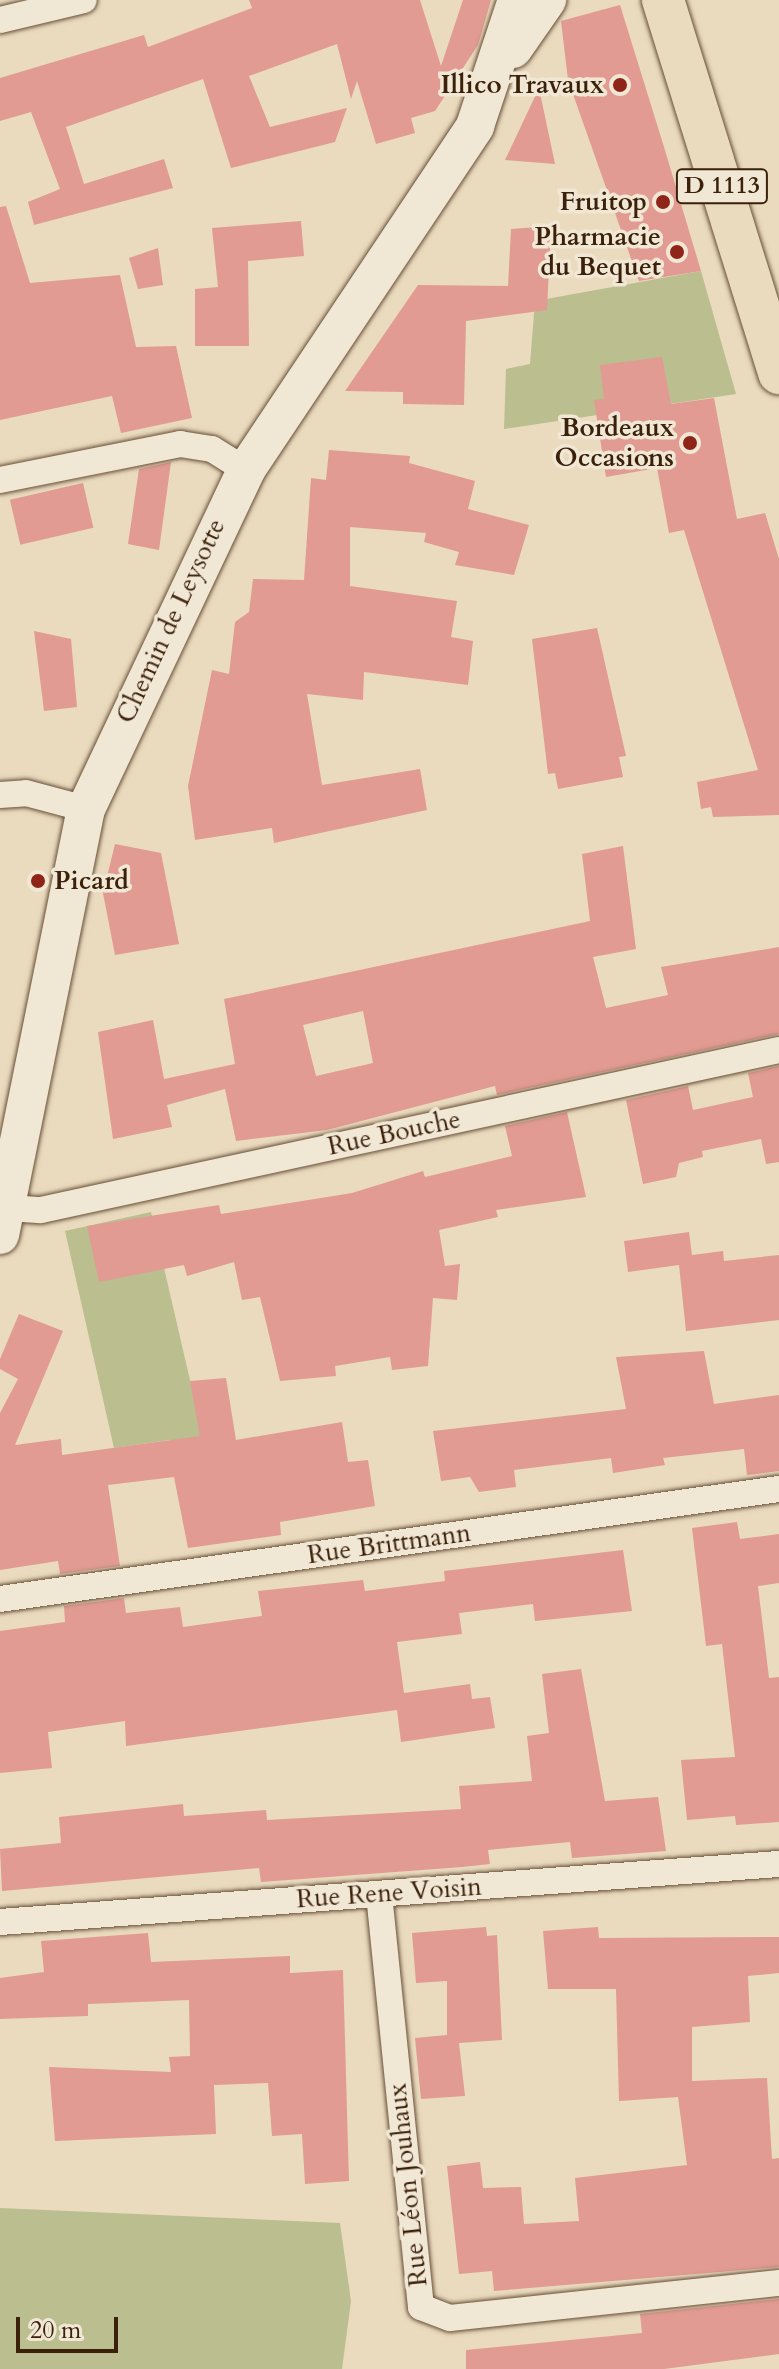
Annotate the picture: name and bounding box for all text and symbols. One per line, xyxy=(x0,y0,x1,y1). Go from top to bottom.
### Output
place label: Illico Travaux xyxy=(440,69,604,101)
marker: Illico Travaux xyxy=(611,76,629,94)
road number: D 1113 xyxy=(674,166,770,206)
place label: Fruitop xyxy=(560,186,647,218)
marker: Fruitop xyxy=(654,193,672,211)
place label: Pharmacie du Bequet xyxy=(534,221,661,282)
marker: Pharmacie du Bequet xyxy=(668,243,686,261)
place label: Bordeaux Occasions xyxy=(555,412,674,474)
marker: Bordeaux Occasions xyxy=(681,434,699,452)
street label: Chemin de Leysotte xyxy=(110,514,232,728)
place label: Picard xyxy=(54,865,129,897)
marker: Picard xyxy=(29,872,47,890)
street label: Rue Bouche xyxy=(325,1104,463,1162)
street label: Rue Brittmann xyxy=(305,1517,473,1571)
street label: Rue Rene Voisin xyxy=(295,1871,483,1915)
street label: Rue Léon Jouhaux xyxy=(382,2082,434,2288)
scale bar xyxy=(20,2301,122,2351)
text: 20 m xyxy=(30,2314,81,2347)

